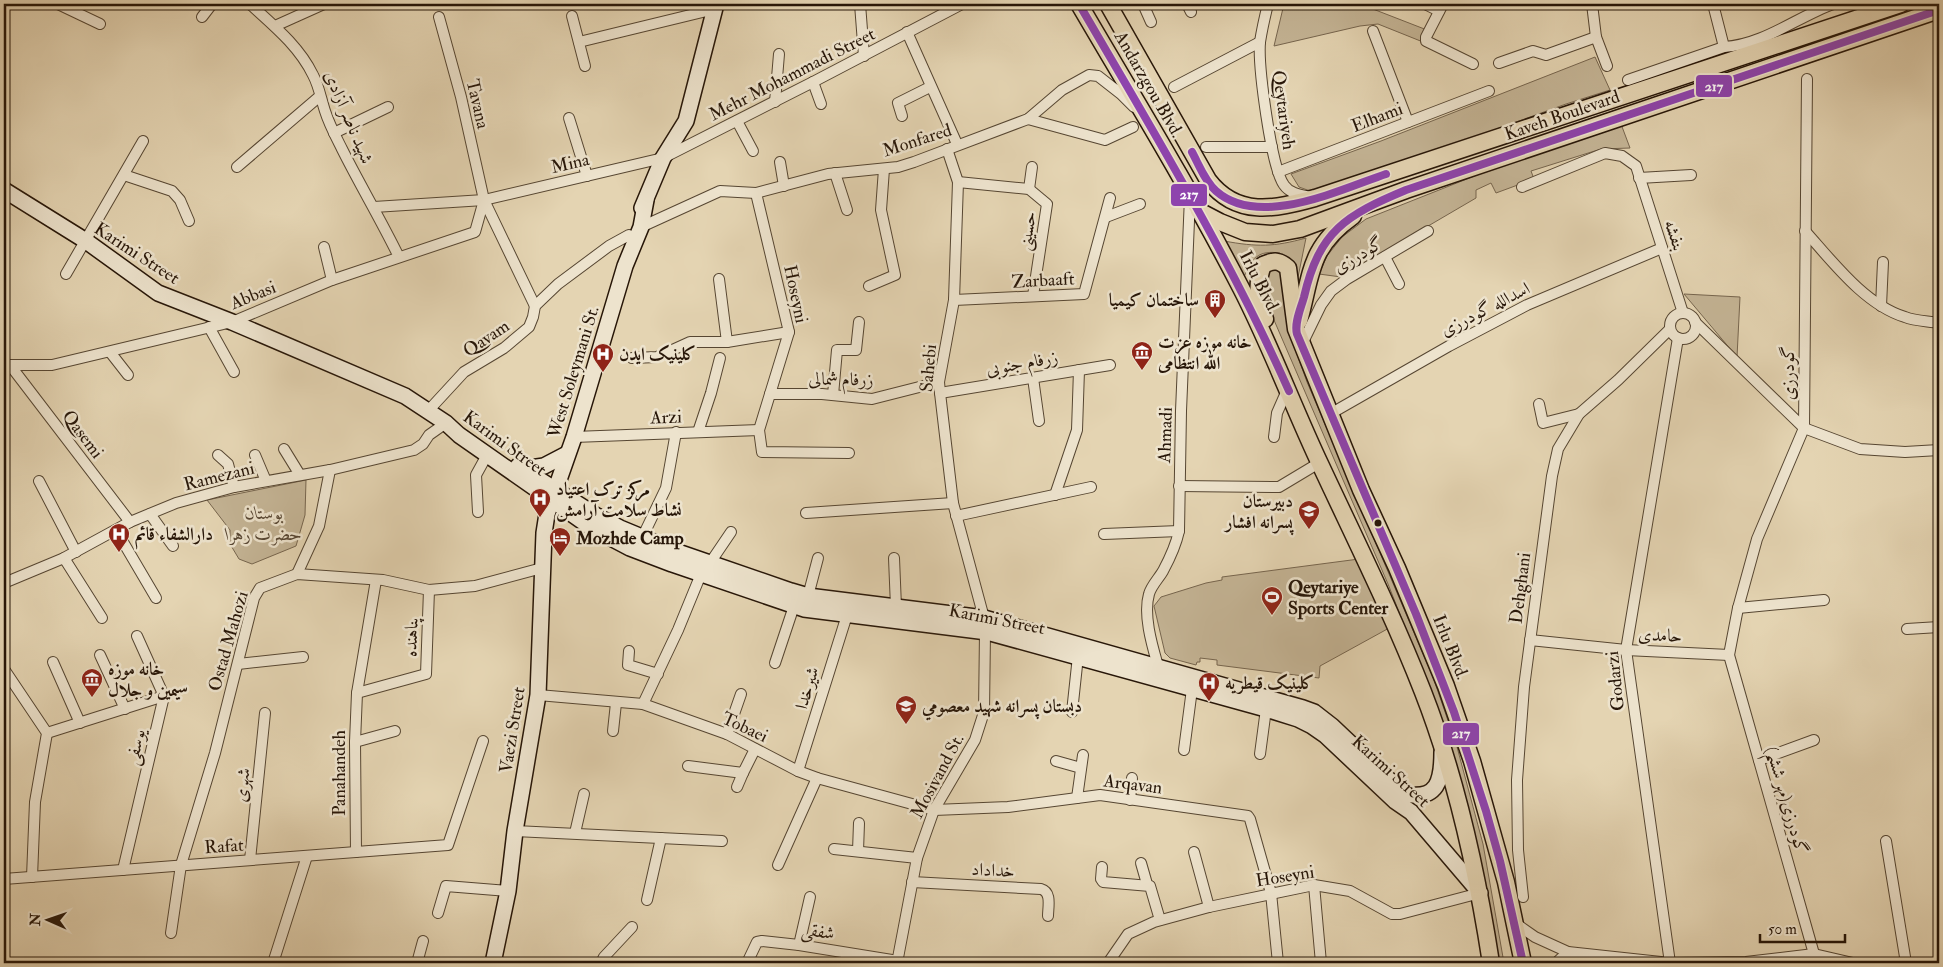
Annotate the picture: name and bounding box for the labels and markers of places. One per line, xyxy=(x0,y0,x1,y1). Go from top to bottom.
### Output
building icon: ساختمان کیمیا xyxy=(1203,288,1227,319)
place label: ساختمان کیمیا xyxy=(1109,289,1199,312)
place label: خانه موزه عزت الله انتظامی xyxy=(1157,331,1252,375)
museum icon: خانه موزه عزت الله انتظامی xyxy=(1130,340,1154,371)
hospital icon: کلینیک ایدن xyxy=(591,342,615,373)
place label: کلینیک ایدن xyxy=(619,343,696,366)
place label: مرکز ترک اعتیاد نشاط سلامت آرامش xyxy=(556,478,682,522)
hospital icon: مرکز ترک اعتیاد نشاط سلامت آرامش xyxy=(528,487,552,518)
place label: دبیرستان پسرانه افشار xyxy=(1223,490,1294,536)
school or university icon: دبیرستان پسرانه افشار xyxy=(1297,499,1321,530)
unlabelled marker xyxy=(1373,518,1383,528)
hospital icon: دارالشفاء قائم xyxy=(107,522,131,553)
place label: دارالشفاء قائم xyxy=(135,523,213,550)
hotel icon: Mozhde Camp xyxy=(548,526,572,557)
place label: Mozhde Camp xyxy=(575,527,684,550)
place label: Qeytariye Sports Center xyxy=(1288,576,1389,620)
sports icon: Qeytariye Sports Center xyxy=(1260,585,1284,616)
place label: خانه موزه سیمین و جلال xyxy=(108,658,188,702)
museum icon: خانه موزه سیمین و جلال xyxy=(80,667,104,698)
hospital icon: کلینیک قیطریه xyxy=(1197,671,1221,702)
place label: کلینیک قیطریه xyxy=(1225,672,1315,695)
school or university icon: دبستان پسرانه شهيد معصومي xyxy=(894,694,918,725)
place label: دبستان پسرانه شهيد معصومي xyxy=(921,695,1082,721)

